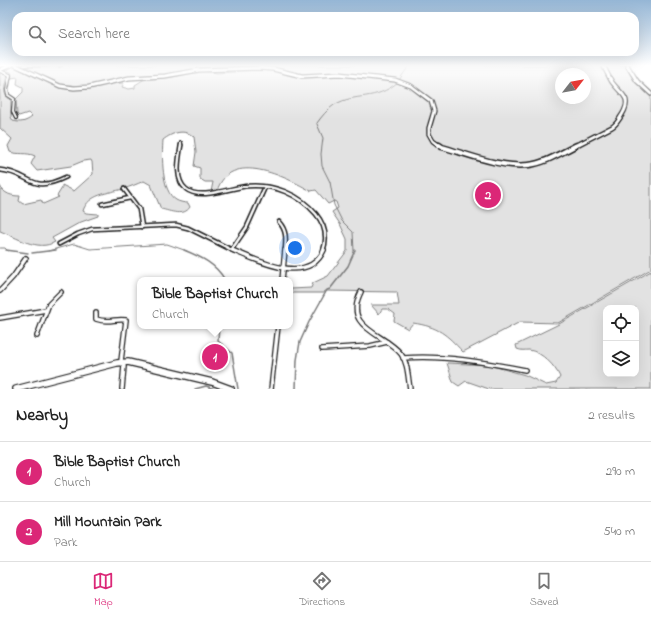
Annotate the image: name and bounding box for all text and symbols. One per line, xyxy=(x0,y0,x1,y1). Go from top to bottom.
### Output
search box xyxy=(12,12,639,56)
icon: search xyxy=(26,23,48,45)
text: Search here xyxy=(58,23,130,45)
north arrow xyxy=(555,68,591,104)
pin: 2 xyxy=(475,180,501,210)
your location xyxy=(285,238,305,258)
popup xyxy=(137,277,293,329)
text: Bible Baptist Church xyxy=(152,283,278,305)
text: Church xyxy=(152,305,189,324)
map controls xyxy=(603,305,639,377)
button: locate xyxy=(603,305,639,341)
button: layers xyxy=(603,341,639,377)
pin: 1 xyxy=(202,342,228,372)
text: Nearby xyxy=(16,403,68,428)
text: 2 results xyxy=(588,406,635,425)
text: Bible Baptist Church xyxy=(54,451,180,473)
text: 1 xyxy=(27,462,31,481)
text: 290 m xyxy=(606,462,635,481)
text: Church xyxy=(54,473,91,492)
text: Mill Mountain Park xyxy=(54,511,162,533)
text: 2 xyxy=(26,522,32,541)
text: 540 m xyxy=(603,522,635,541)
text: Park xyxy=(54,533,78,552)
tab: Map xyxy=(92,570,114,610)
tab: Directions xyxy=(299,570,345,610)
tab: Saved xyxy=(530,570,559,610)

